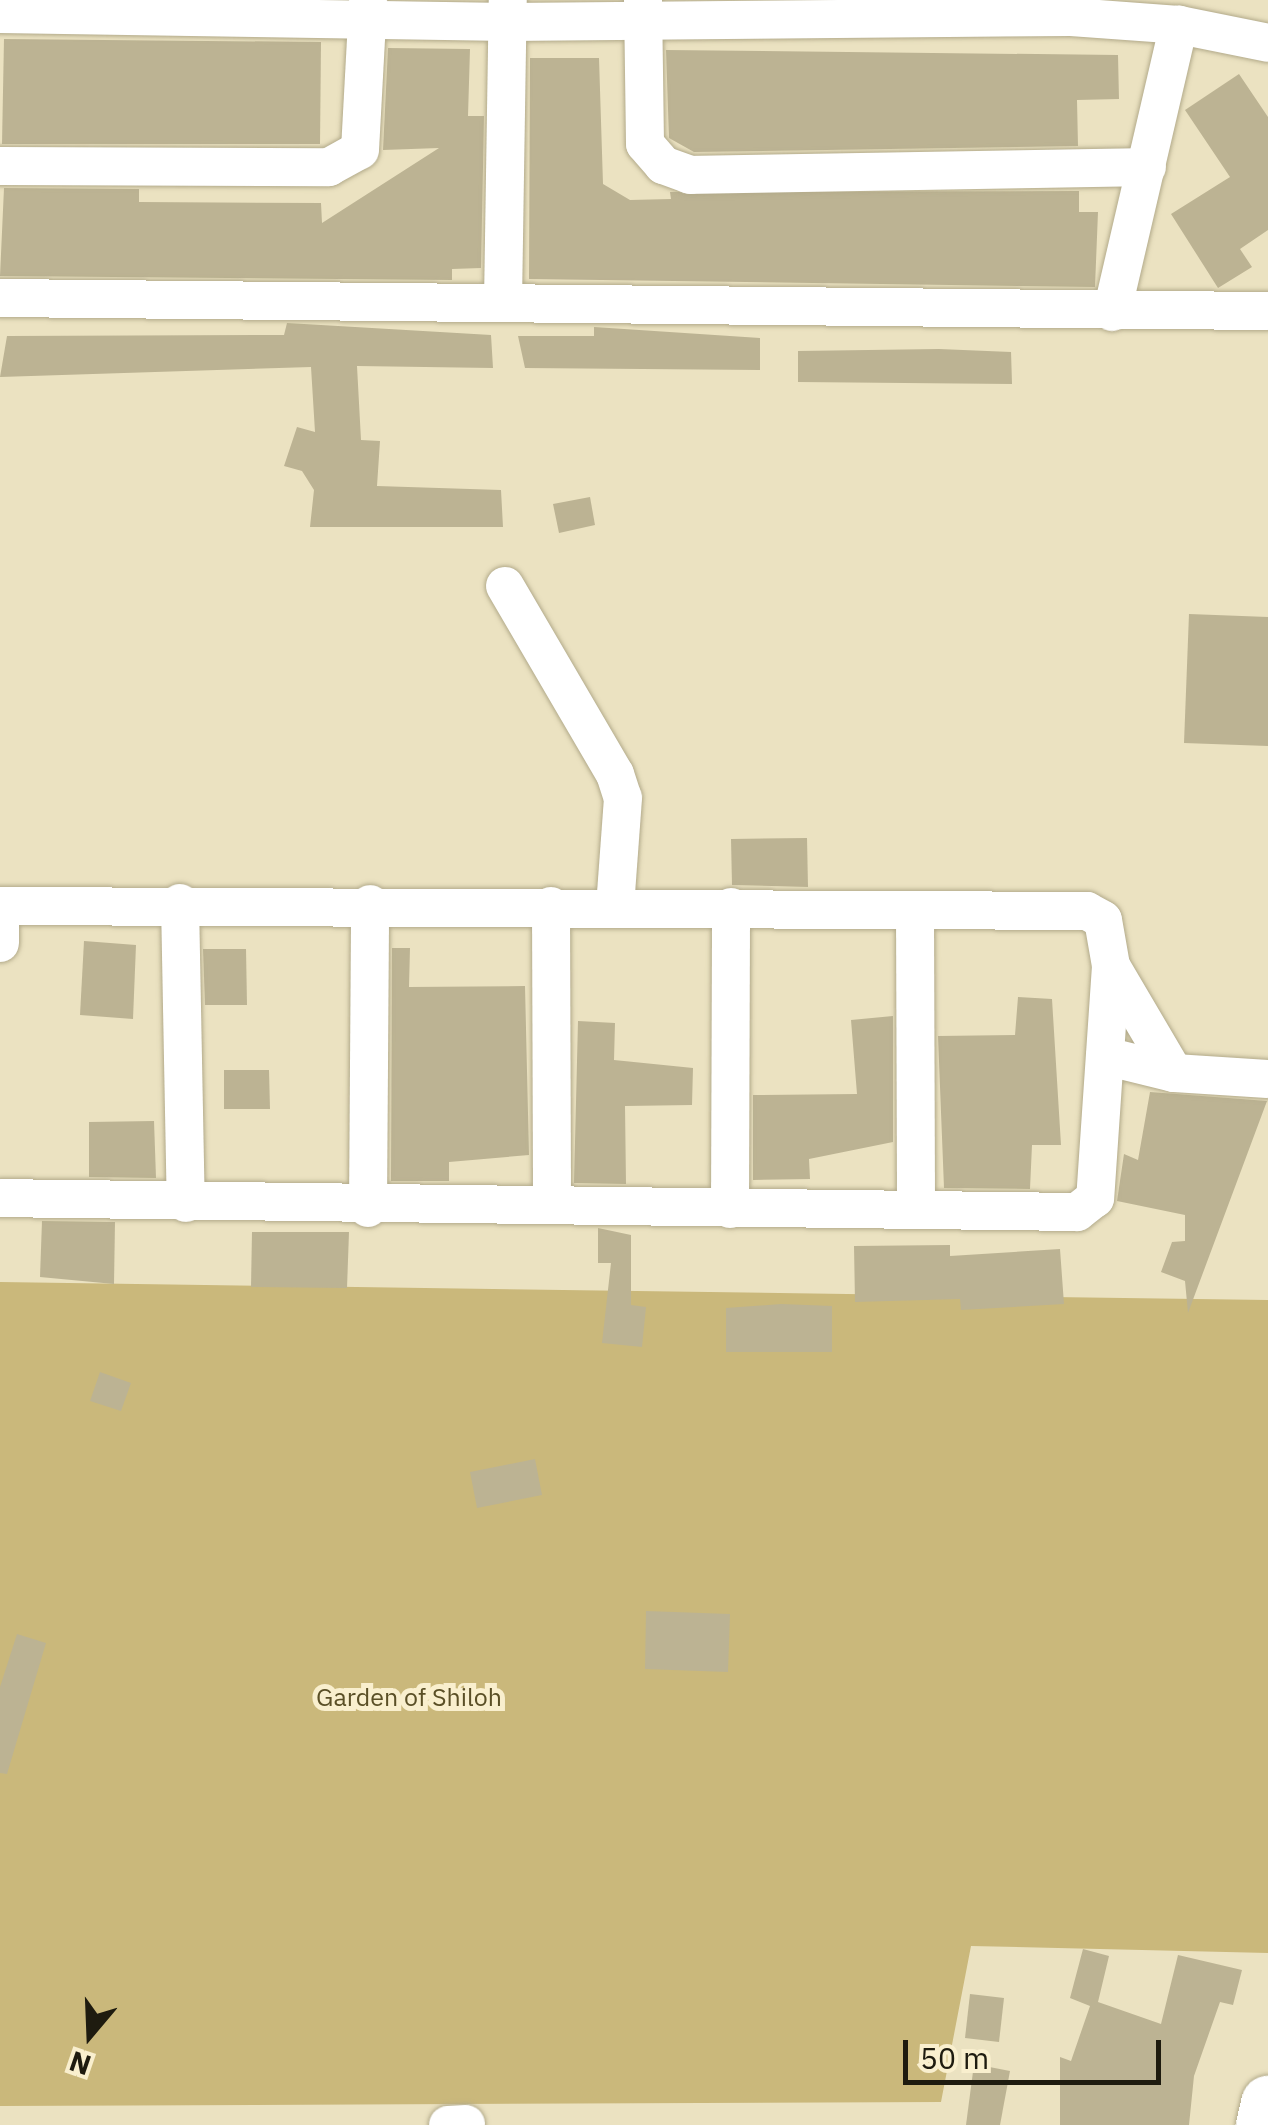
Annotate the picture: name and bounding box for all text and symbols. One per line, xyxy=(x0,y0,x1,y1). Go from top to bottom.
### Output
park label: Garden of Shiloh xyxy=(316,1682,502,1712)
north arrow xyxy=(40,1985,140,2085)
scale bar xyxy=(908,2020,1166,2082)
text: 50 m xyxy=(920,2038,989,2077)
text: N xyxy=(64,2043,96,2085)

